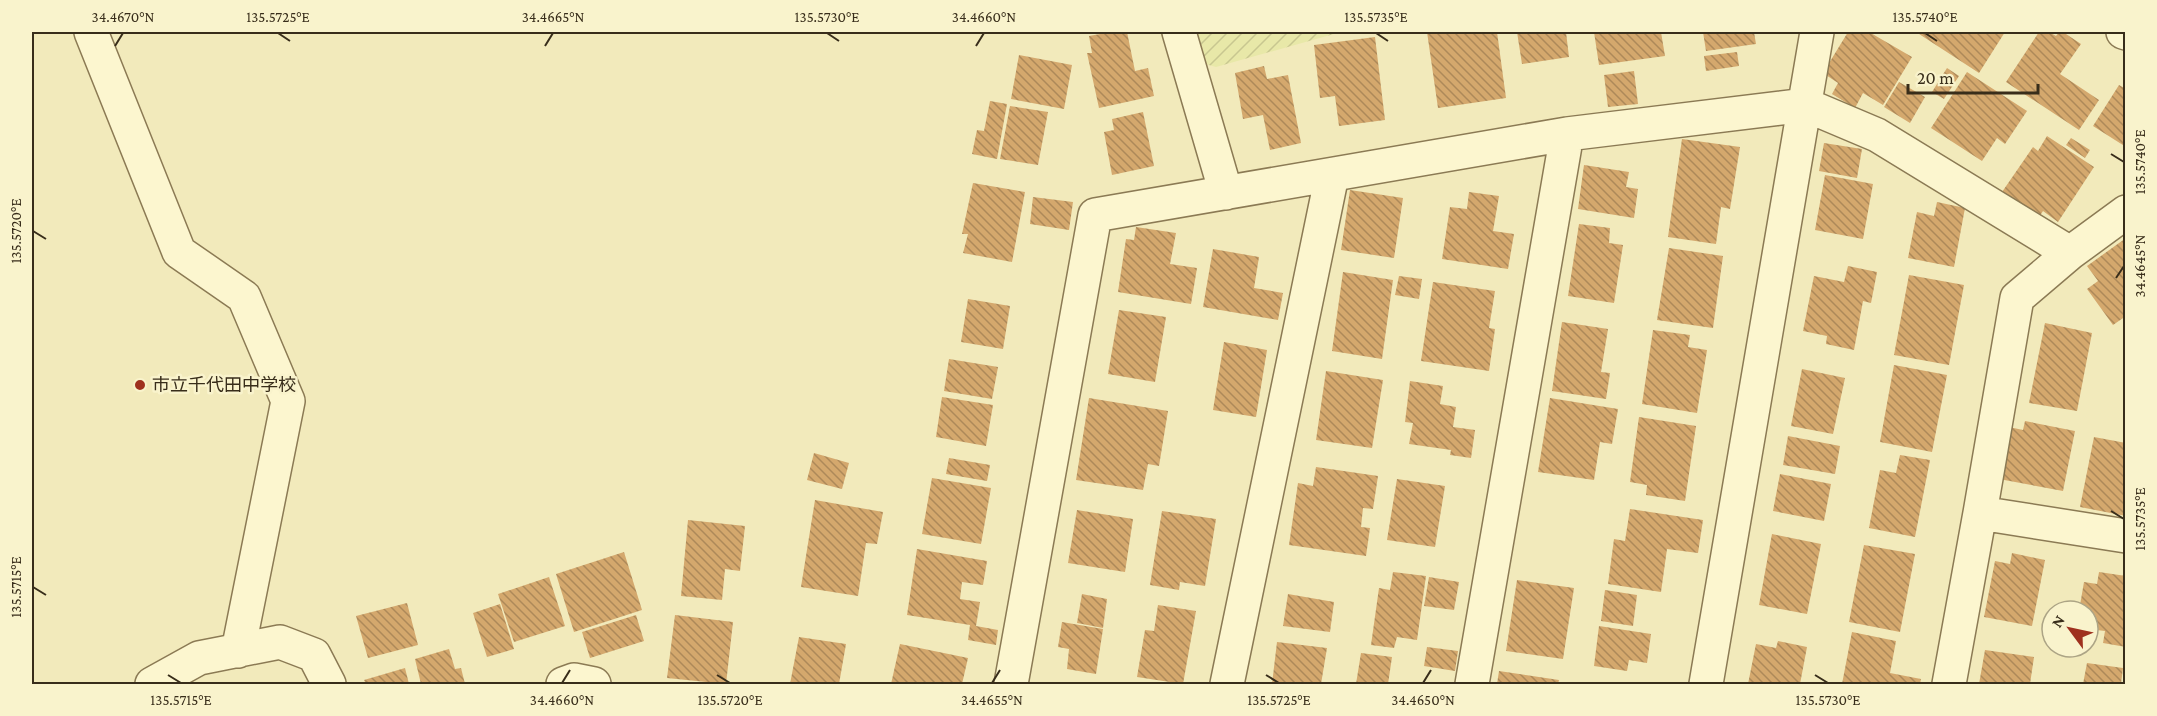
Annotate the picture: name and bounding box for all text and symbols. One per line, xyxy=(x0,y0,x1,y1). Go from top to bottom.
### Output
text: 34.4670°N xyxy=(92,9,155,25)
text: 135.5725°E xyxy=(246,9,310,25)
text: 34.4665°N xyxy=(522,9,584,25)
text: 135.5730°E xyxy=(795,9,859,25)
text: 34.4660°N xyxy=(952,9,1016,25)
text: 135.5735°E xyxy=(1344,9,1408,25)
text: 135.5740°E xyxy=(1892,9,1958,25)
scale bar xyxy=(1908,57,2038,95)
text: 20 m xyxy=(1917,68,1954,88)
text: 135.5740°E xyxy=(2132,129,2148,195)
text: 135.5720°E xyxy=(8,198,24,264)
text: 34.4645°N xyxy=(2132,234,2148,297)
place label: 市立千代田中学校 xyxy=(152,375,296,395)
marker: 市立千代田中学校 xyxy=(133,378,147,392)
text: 135.5735°E xyxy=(2132,487,2148,551)
text: 135.5715°E xyxy=(8,556,24,618)
north arrow xyxy=(2040,599,2100,659)
text: N xyxy=(2048,612,2068,630)
text: 135.5715°E xyxy=(150,692,212,708)
text: 34.4660°N xyxy=(530,692,594,708)
text: 135.5720°E xyxy=(697,692,763,708)
text: 34.4655°N xyxy=(961,692,1023,708)
text: 135.5725°E xyxy=(1247,692,1311,708)
text: 34.4650°N xyxy=(1391,692,1455,708)
text: 135.5730°E xyxy=(1796,692,1860,708)

